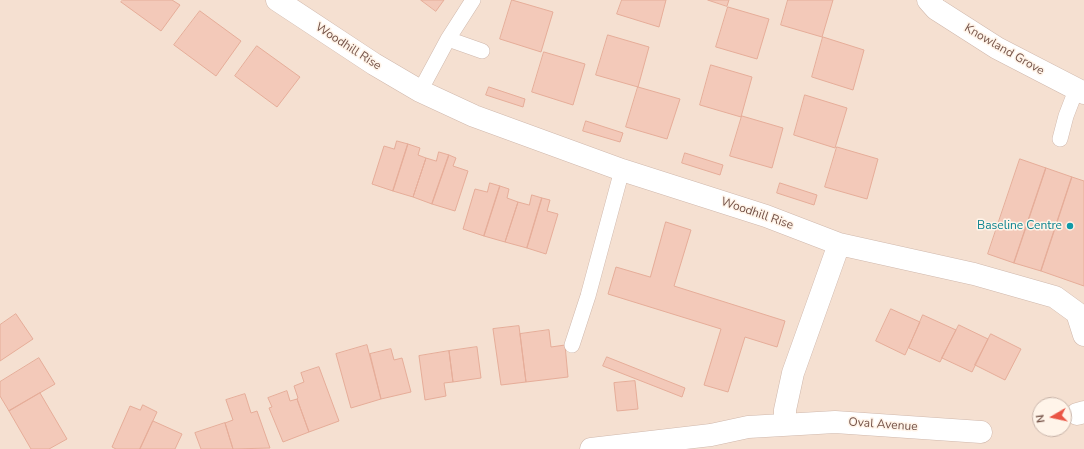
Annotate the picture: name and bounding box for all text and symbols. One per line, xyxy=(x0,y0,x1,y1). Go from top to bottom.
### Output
street label: Woodhill Rise xyxy=(312,20,384,74)
street label: Knowland Grove xyxy=(962,21,1046,79)
street label: Woodhill Rise xyxy=(719,195,795,233)
place label: Baseline Centre xyxy=(977,219,1062,233)
marker: Baseline Centre xyxy=(1065,221,1075,231)
north arrow xyxy=(1032,397,1072,437)
text: N xyxy=(1033,414,1049,424)
street label: Oval Avenue xyxy=(848,415,918,435)

